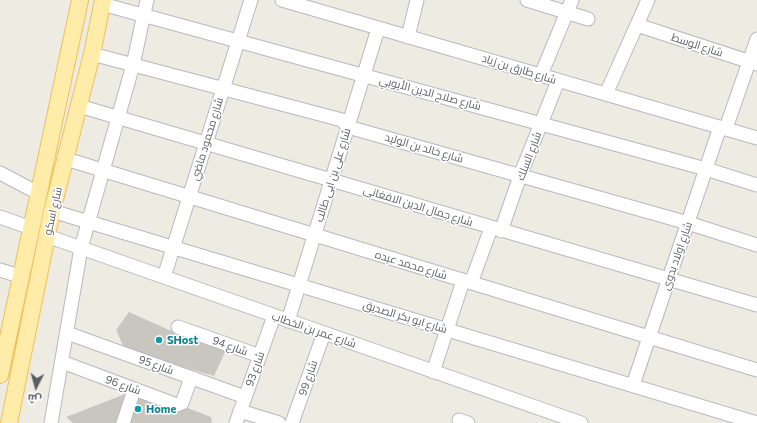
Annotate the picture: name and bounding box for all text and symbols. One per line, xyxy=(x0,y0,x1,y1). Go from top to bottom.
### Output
street label: شارع الوسط xyxy=(669,30,725,60)
street label: شارع طارق بن زياد xyxy=(480,51,558,87)
street label: شارع صلاح الدين الأيوبي xyxy=(378,73,482,113)
street label: شارع محمود ماضي xyxy=(188,96,226,182)
street label: شارع على بن ابى طالب xyxy=(312,126,354,224)
street label: شارع خالد بن الوليد xyxy=(383,130,465,166)
street label: شارع السلك xyxy=(514,130,544,182)
street label: شارع جمال الدين الافغانى xyxy=(362,183,474,229)
street label: شارع اسكو xyxy=(41,186,65,236)
street label: شارع اولاد بدوى xyxy=(659,220,695,292)
street label: شارع محمد عبده xyxy=(373,248,449,282)
street label: شارع ابو بكر الصديق xyxy=(361,298,449,336)
street label: شارع عمر بن الخطاب xyxy=(270,309,358,351)
place label: SHost xyxy=(167,333,198,347)
street label: شارع 94 xyxy=(211,334,249,358)
marker: SHost xyxy=(154,335,164,345)
street label: شارع 93 xyxy=(243,350,267,388)
street label: شارع 95 xyxy=(137,353,175,377)
street label: شارع 99 xyxy=(296,358,320,398)
north arrow xyxy=(16,367,56,407)
street label: شارع 96 xyxy=(103,373,143,397)
text: ش xyxy=(27,392,42,407)
place label: Home xyxy=(146,402,176,416)
marker: Home xyxy=(133,404,143,414)

